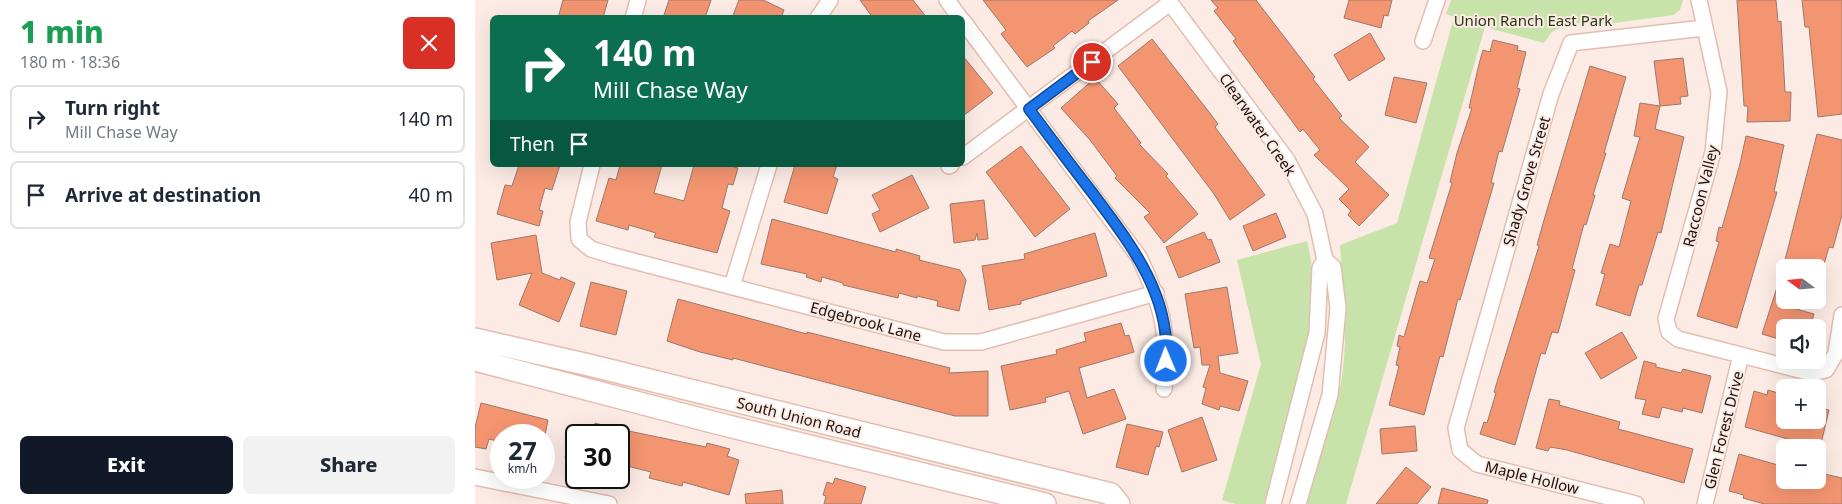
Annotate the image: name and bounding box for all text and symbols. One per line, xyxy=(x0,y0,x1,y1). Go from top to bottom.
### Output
park label: Union Ranch East Park xyxy=(1454,10,1612,30)
text: 1 min xyxy=(20,11,104,52)
button: close xyxy=(403,17,455,69)
text: 140 m xyxy=(593,29,696,76)
icon: right xyxy=(510,35,575,100)
pin xyxy=(1071,41,1113,83)
icon: arrive xyxy=(1078,48,1106,76)
text: 180 m · 18:36 xyxy=(20,51,120,73)
street label: Clearwater Creek xyxy=(1215,69,1301,179)
text: Mill Chase Way xyxy=(593,74,748,104)
text: Turn right xyxy=(65,95,160,121)
icon: right xyxy=(22,105,50,133)
text: 140 m xyxy=(398,106,453,132)
street label: Shady Grove Street xyxy=(1498,113,1554,248)
text: Mill Chase Way xyxy=(65,121,178,143)
icon: arrive xyxy=(565,130,593,158)
text: Then xyxy=(510,131,555,157)
street label: Raccoon Valley xyxy=(1678,143,1722,249)
icon: arrive xyxy=(22,181,50,209)
text: Arrive at destination xyxy=(65,182,261,208)
text: 40 m xyxy=(409,182,453,208)
north arrow xyxy=(1776,259,1826,309)
map controls xyxy=(1776,259,1826,489)
street label: Edgebrook Lane xyxy=(808,297,924,345)
button: sound xyxy=(1776,319,1826,369)
position arrow xyxy=(1139,334,1191,386)
street label: Glen Forest Drive xyxy=(1699,369,1747,491)
button: + xyxy=(1776,379,1826,429)
street label: South Union Road xyxy=(735,392,863,442)
speed limit sign: 30 xyxy=(565,424,630,489)
text: 27 xyxy=(508,433,537,467)
button: Exit xyxy=(20,436,233,494)
button: Share xyxy=(243,436,455,494)
button: − xyxy=(1776,439,1826,489)
street label: Maple Hollow xyxy=(1483,456,1581,498)
text: km/h xyxy=(508,460,537,477)

